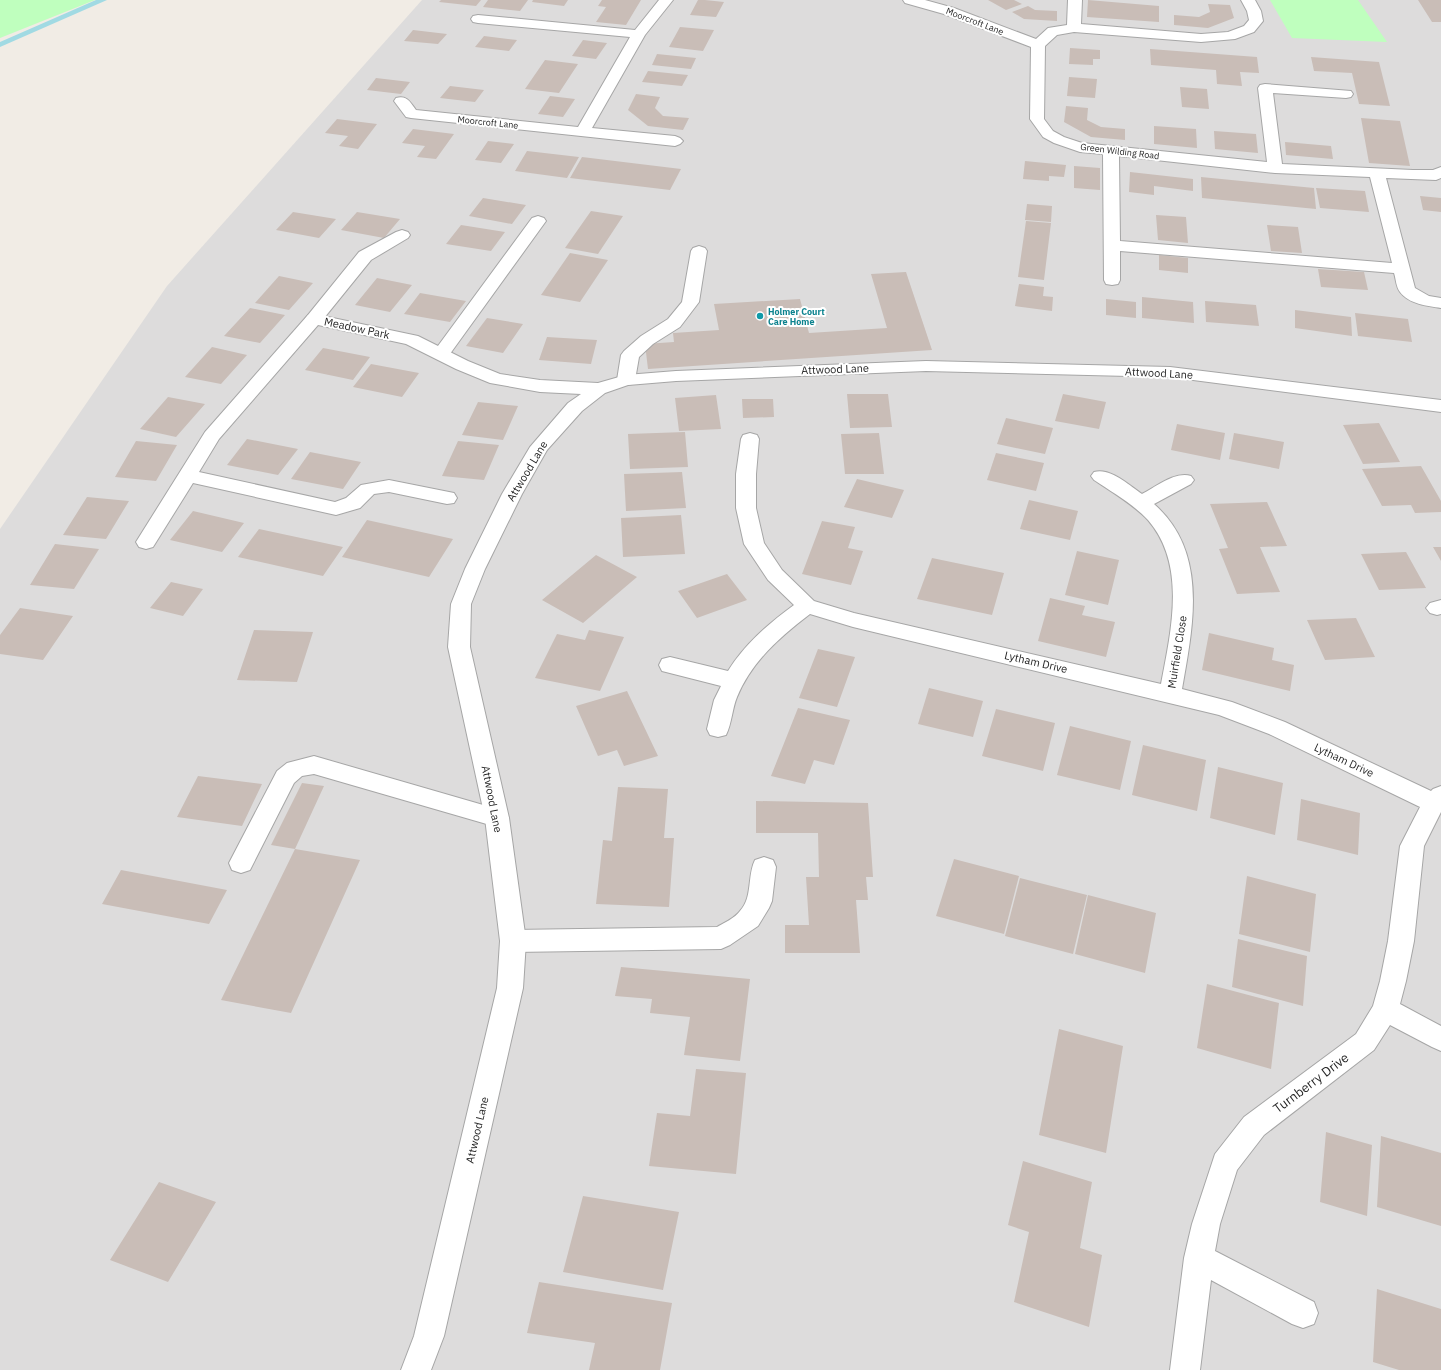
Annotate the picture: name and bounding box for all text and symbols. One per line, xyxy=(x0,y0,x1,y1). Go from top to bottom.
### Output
street label: Moorcroft Lane xyxy=(945,5,1005,37)
street label: Moorcroft Lane xyxy=(457,113,519,131)
street label: Green Wilding Road xyxy=(1080,141,1160,161)
place label: Holmer Court Care Home xyxy=(768,306,825,327)
marker: Holmer Court Care Home xyxy=(755,311,765,321)
street label: Meadow Park xyxy=(323,314,391,342)
street label: Attwood Lane xyxy=(801,361,869,377)
street label: Attwood Lane xyxy=(1125,364,1193,382)
street label: Attwood Lane xyxy=(503,438,551,504)
street label: Muirfield Close xyxy=(1164,615,1190,689)
street label: Lytham Drive xyxy=(1003,648,1069,676)
street label: Lytham Drive xyxy=(1312,740,1376,780)
street label: Attwood Lane xyxy=(479,764,505,834)
street label: Turnberry Drive xyxy=(1270,1049,1352,1117)
street label: Attwood Lane xyxy=(463,1095,491,1165)

